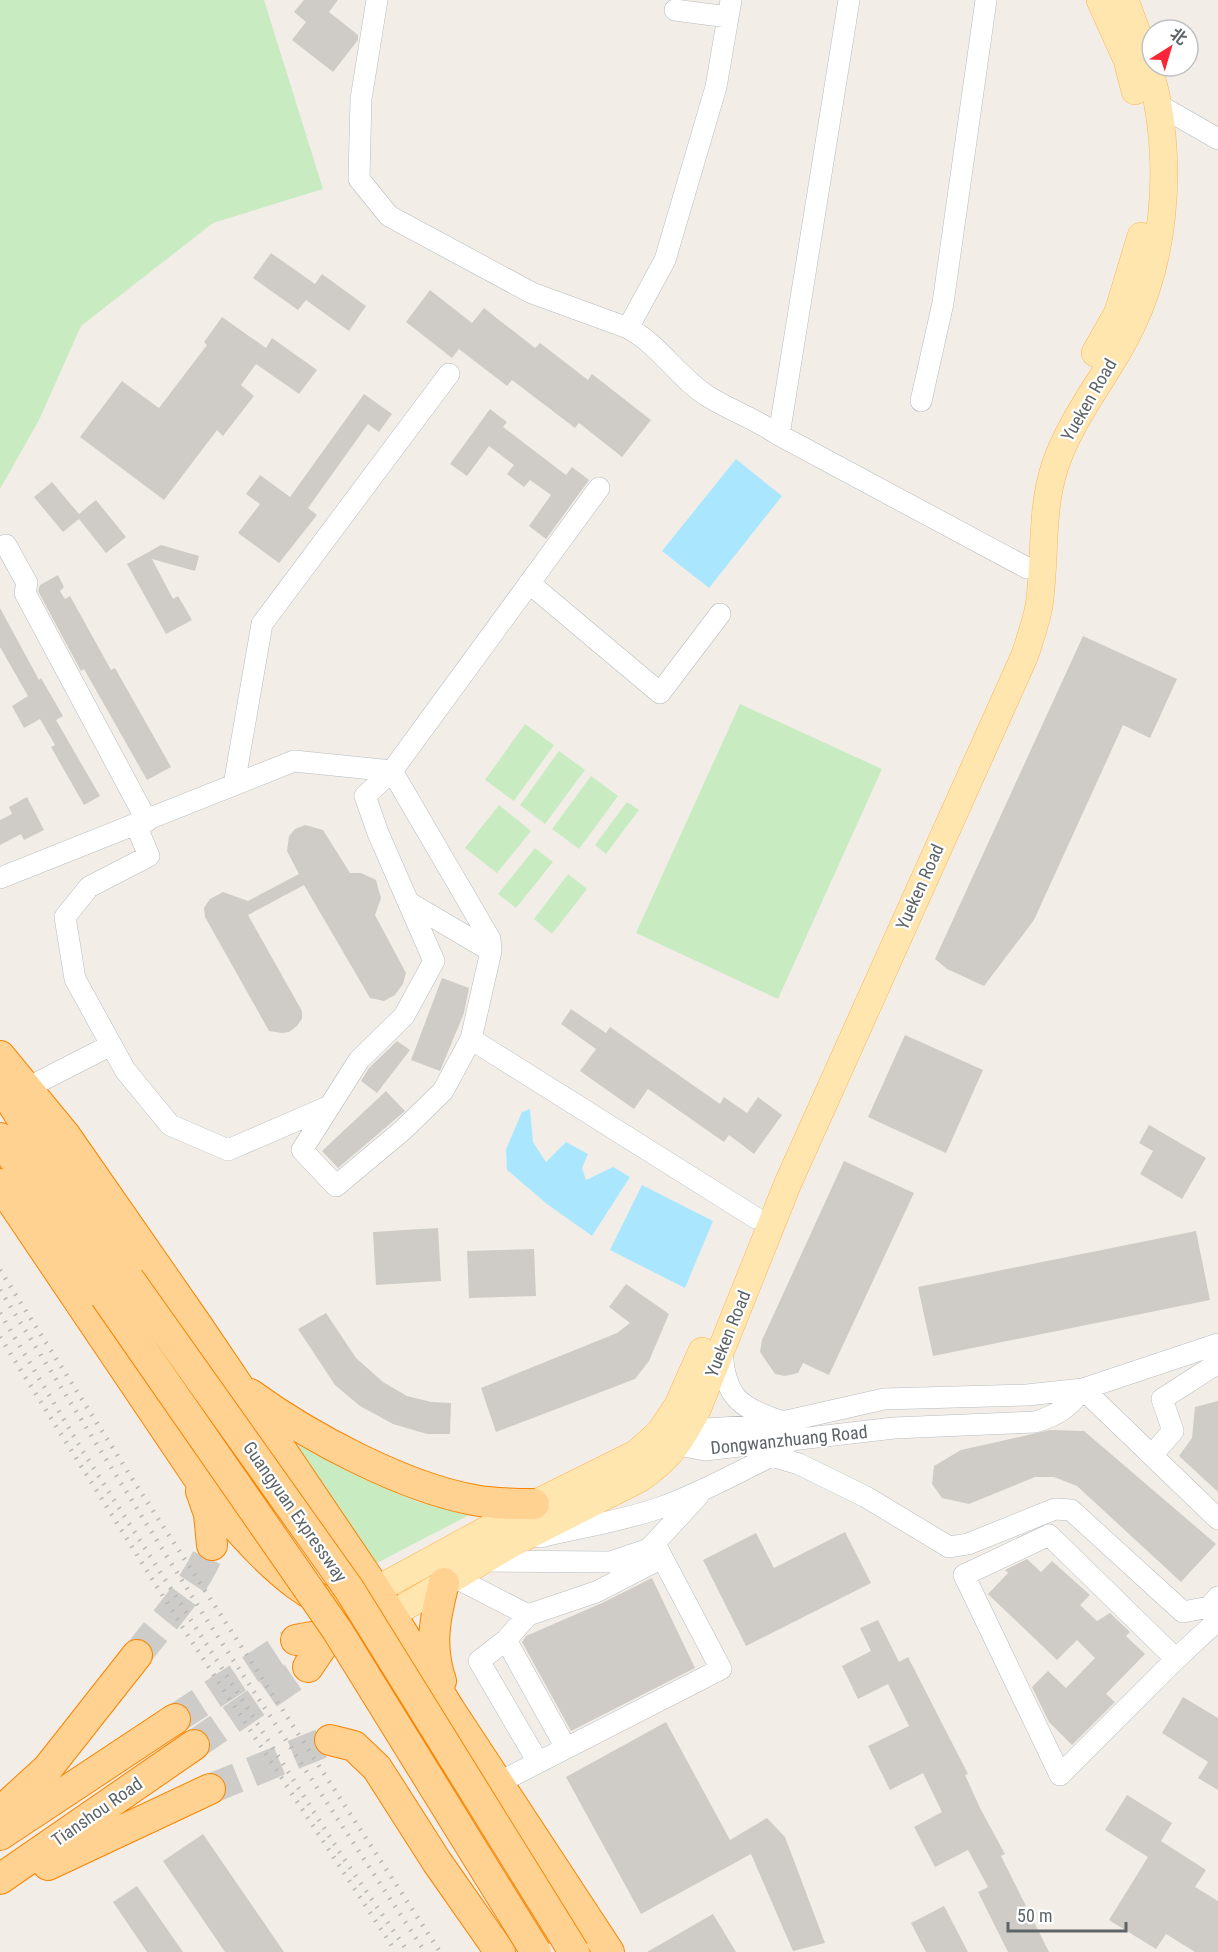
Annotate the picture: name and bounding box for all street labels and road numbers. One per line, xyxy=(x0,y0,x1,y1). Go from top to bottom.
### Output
street label: Yueken Road xyxy=(1057,355,1121,445)
street label: Yueken Road xyxy=(891,841,948,933)
street label: Yueken Road xyxy=(701,1287,754,1380)
street label: Dongwanzhuang Road xyxy=(709,1421,868,1458)
street label: Guangyuan Expressway xyxy=(239,1437,352,1586)
street label: Tianshou Road xyxy=(47,1773,146,1851)

